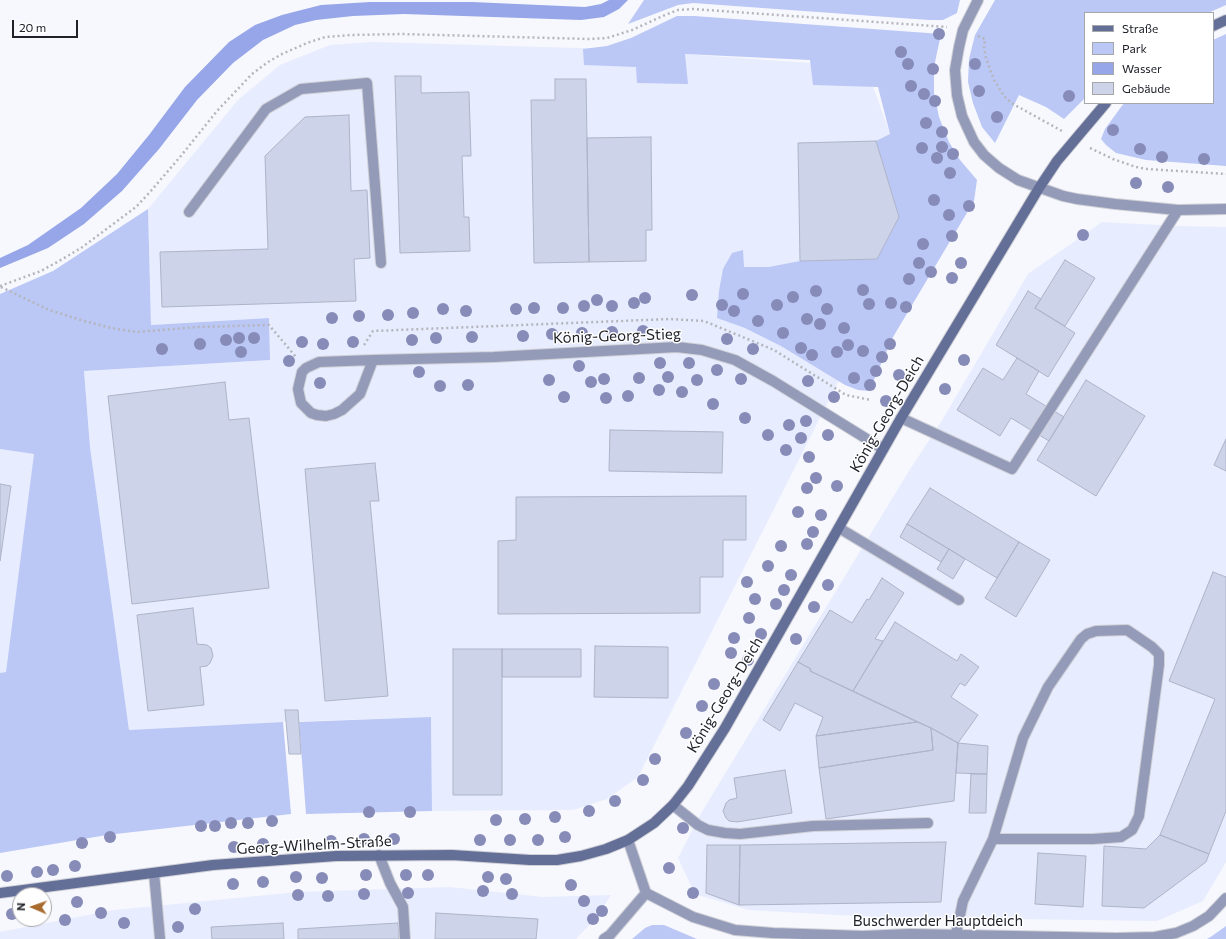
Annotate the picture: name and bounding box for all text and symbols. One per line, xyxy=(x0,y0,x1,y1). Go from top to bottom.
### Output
scale bar xyxy=(14,12,80,38)
legend xyxy=(1084,12,1214,104)
text: 20 m xyxy=(19,20,46,34)
text: Straße xyxy=(1122,21,1158,35)
text: Park xyxy=(1122,41,1147,55)
text: Wasser xyxy=(1122,61,1162,75)
text: Gebäude xyxy=(1122,81,1170,95)
street label: König-Georg-Stieg xyxy=(553,325,681,347)
street label: König-Georg-Deich xyxy=(846,352,928,476)
street label: König-Georg-Deich xyxy=(683,634,767,756)
street label: Georg-Wilhelm-Straße xyxy=(236,832,392,858)
north arrow xyxy=(12,887,52,927)
text: N xyxy=(14,902,27,911)
street label: Buschwerder Hauptdeich xyxy=(853,912,1023,930)

